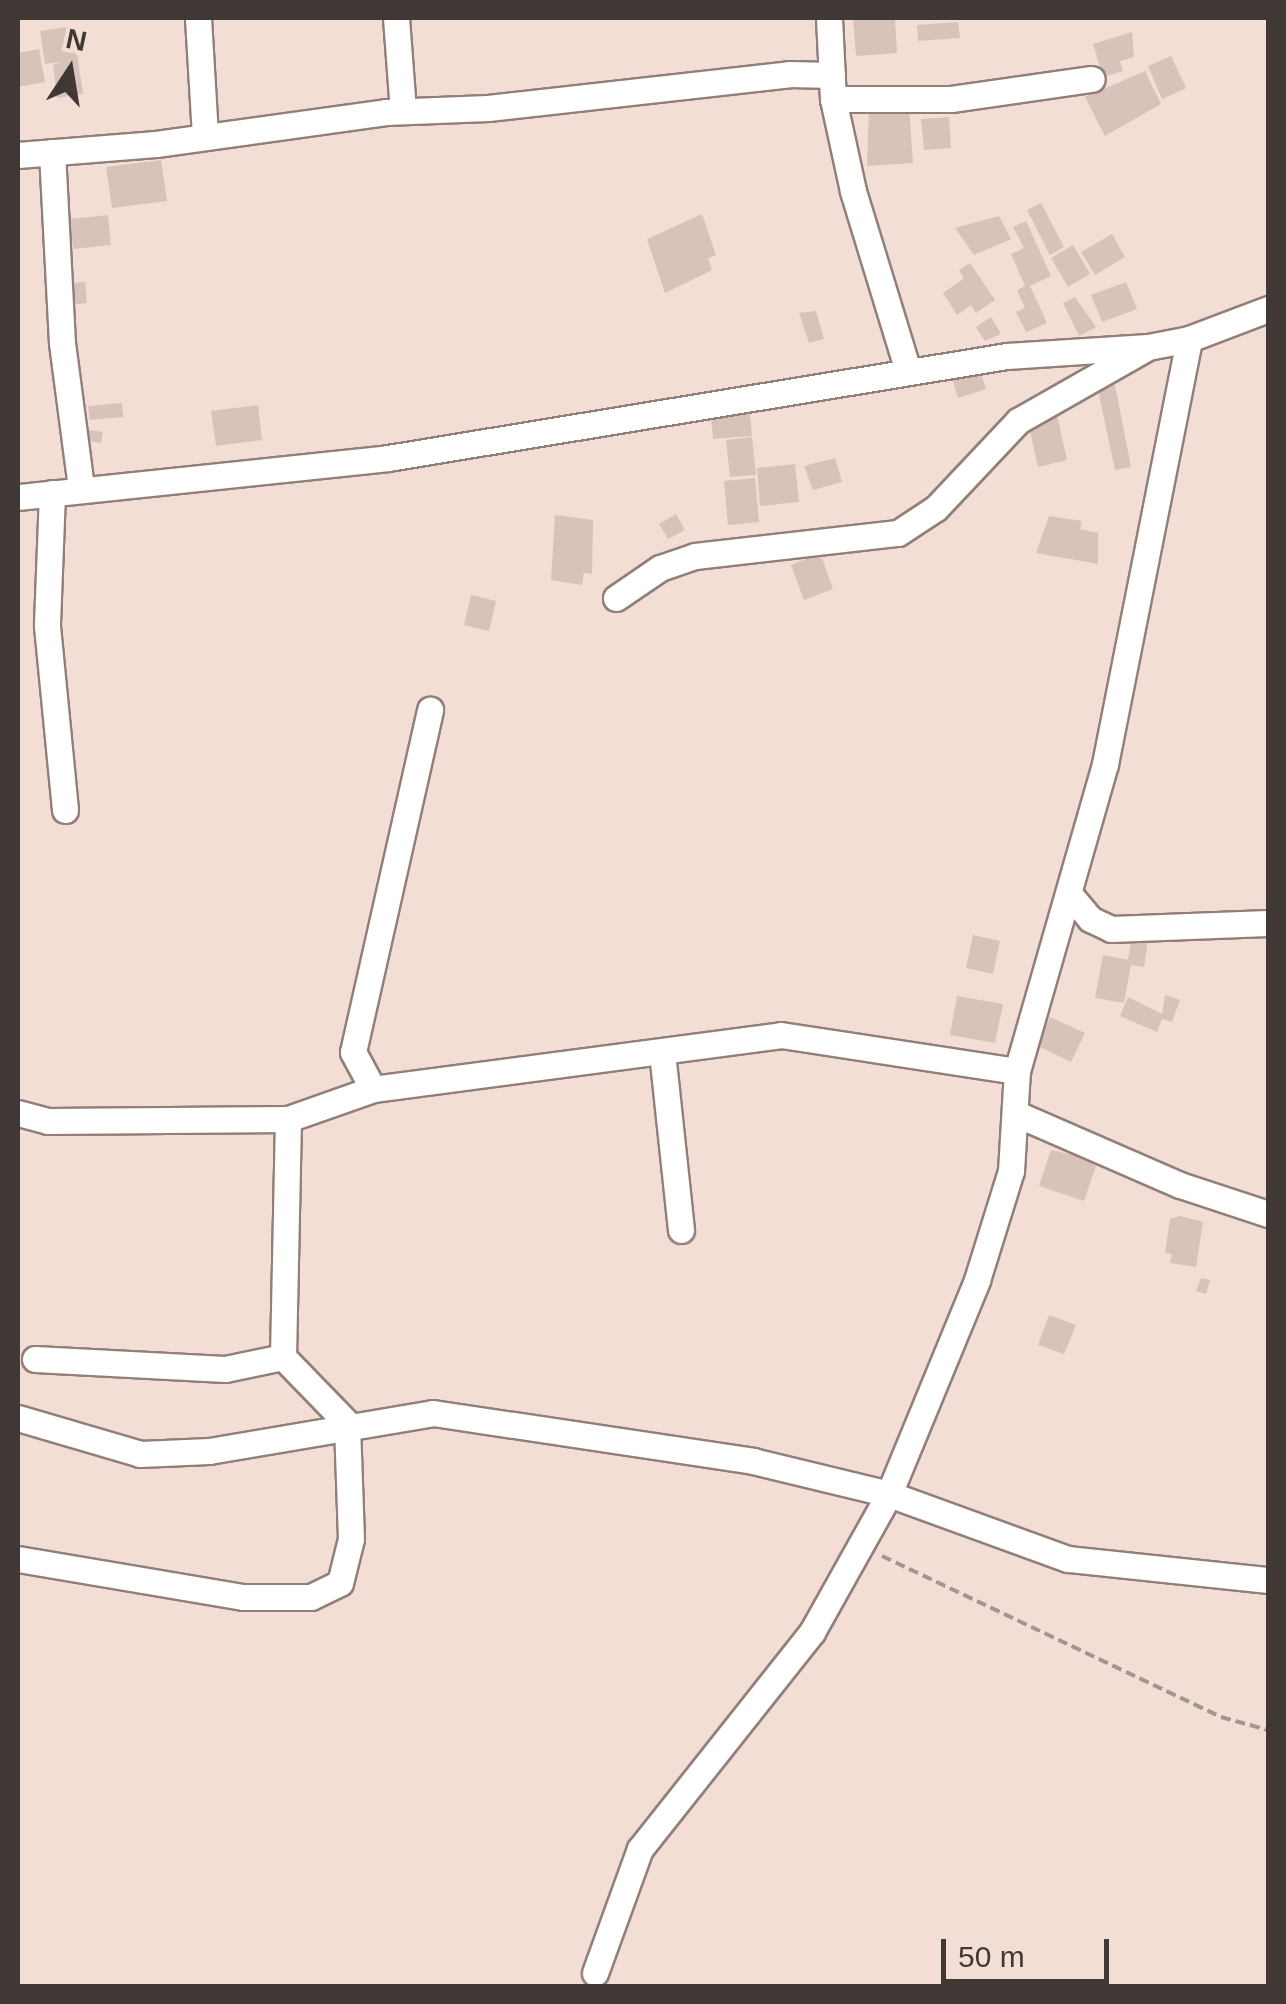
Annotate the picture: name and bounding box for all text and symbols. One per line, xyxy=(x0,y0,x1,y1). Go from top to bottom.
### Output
north arrow xyxy=(20,20,120,120)
text: N xyxy=(63,23,89,57)
scale bar xyxy=(946,1919,1114,1981)
text: 50 m xyxy=(958,1940,1025,1973)

